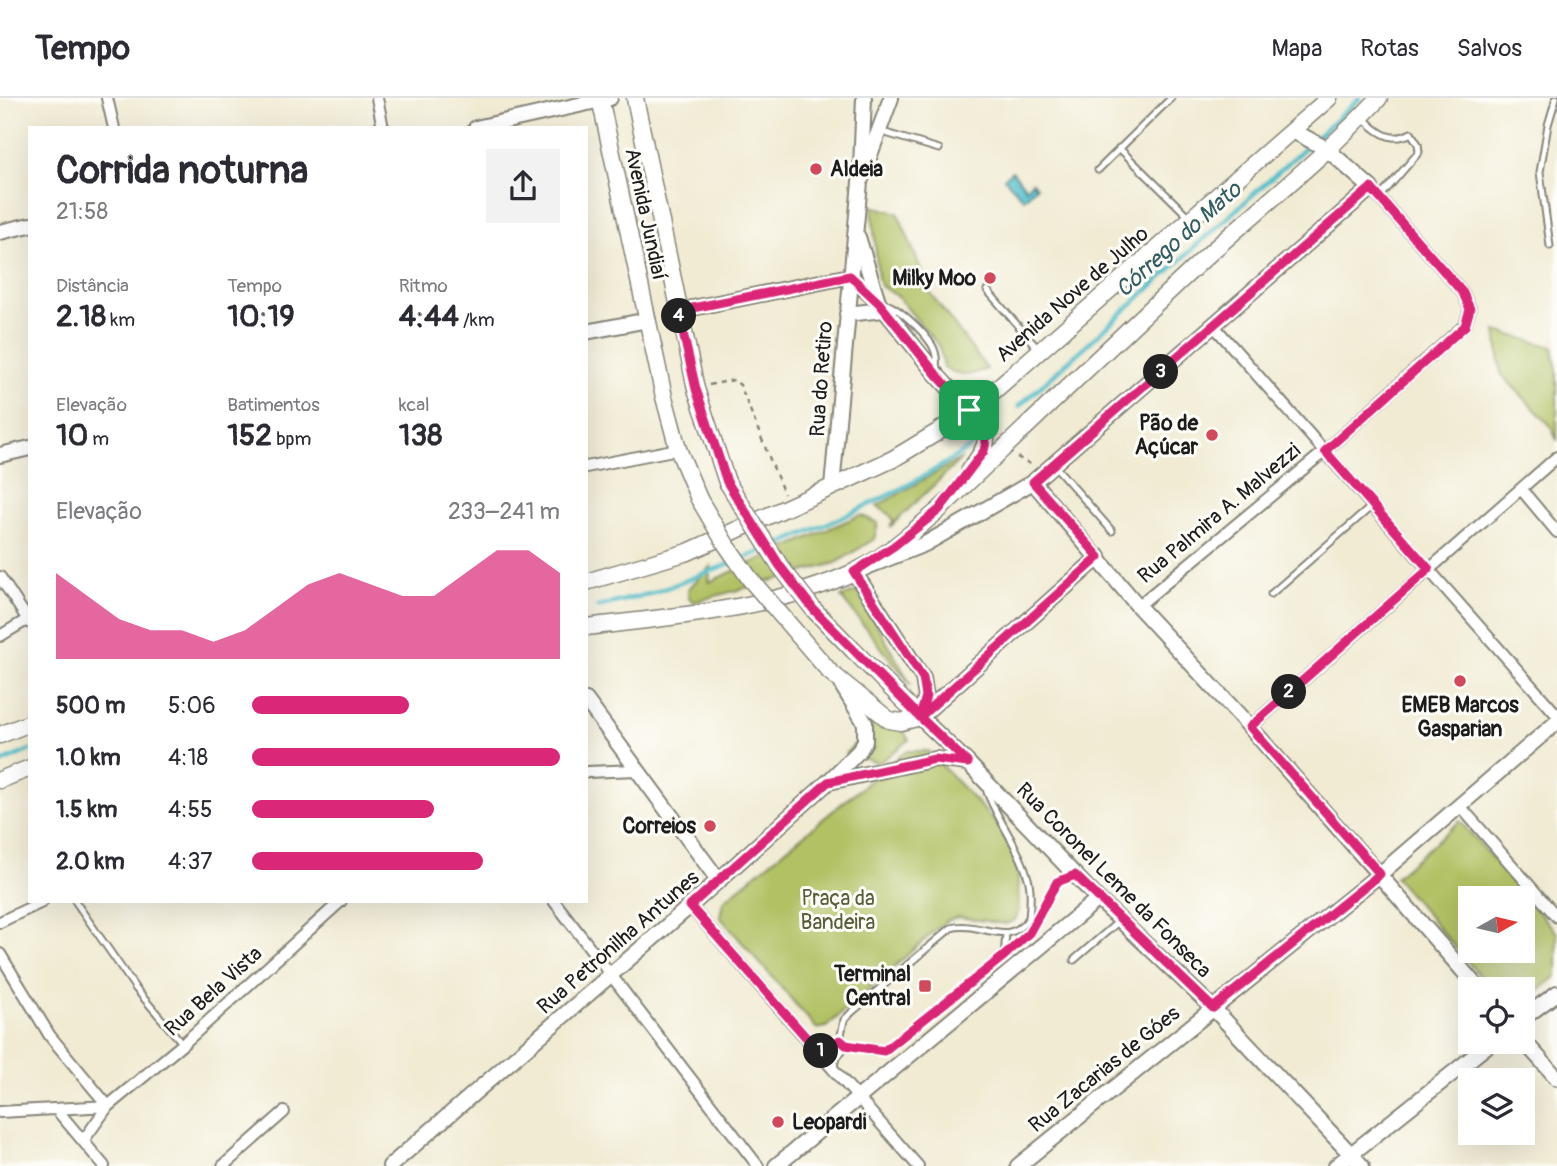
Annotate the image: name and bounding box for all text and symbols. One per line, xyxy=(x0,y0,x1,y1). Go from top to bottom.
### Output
text: Tempo xyxy=(35,28,130,69)
text: Mapa xyxy=(1271,34,1322,63)
text: Rotas xyxy=(1360,34,1419,63)
text: Salvos xyxy=(1457,34,1522,63)
street label: Avenida Jundiaí xyxy=(618,146,673,283)
text: Corrida noturna xyxy=(56,147,308,195)
button: share xyxy=(486,149,560,223)
place label: Aldeia xyxy=(830,156,883,183)
marker: Aldeia xyxy=(808,161,824,177)
water label: Córrego do Mato xyxy=(1109,174,1248,303)
text: 21:58 xyxy=(56,197,108,226)
street label: Avenida Nove de Julho xyxy=(990,221,1154,368)
place label: Milky Moo xyxy=(892,265,977,292)
marker: Milky Moo xyxy=(982,270,998,286)
text: Distância xyxy=(56,274,129,298)
text: Tempo xyxy=(227,274,282,298)
text: Ritmo xyxy=(399,274,448,298)
text: 2.18 xyxy=(56,298,106,335)
text: 10:19 xyxy=(227,298,295,335)
text: 4:44 xyxy=(399,298,459,335)
pin: 4 xyxy=(662,298,696,333)
text: 4 xyxy=(673,303,684,327)
text: km xyxy=(106,308,135,332)
text: /km xyxy=(459,308,495,332)
street label: Rua do Retiro xyxy=(804,320,839,438)
pin: 3 xyxy=(1144,354,1178,390)
text: 3 xyxy=(1155,359,1166,383)
pin xyxy=(939,380,999,440)
icon: arrive xyxy=(950,391,988,429)
text: Elevação xyxy=(56,393,127,417)
text: Batimentos xyxy=(227,393,320,417)
text: kcal xyxy=(399,393,430,417)
place label: Pão de Açúcar xyxy=(1135,410,1199,461)
text: 10 xyxy=(56,417,88,454)
text: 152 xyxy=(227,417,272,454)
text: 138 xyxy=(399,417,442,454)
text: m xyxy=(88,427,109,451)
text: bpm xyxy=(272,427,311,451)
marker: Pão de Açúcar xyxy=(1204,427,1220,443)
street label: Rua Palmira A. Malvezzi xyxy=(1132,437,1307,590)
text: Elevação xyxy=(56,497,142,526)
text: 233–241 m xyxy=(448,497,560,526)
marker: EMEB Marcos Gasparian xyxy=(1452,673,1468,689)
pin: 2 xyxy=(1272,674,1306,710)
text: 2 xyxy=(1283,679,1294,703)
text: 500 m xyxy=(56,691,125,720)
text: 5:06 xyxy=(168,691,216,720)
place label: EMEB Marcos Gasparian xyxy=(1401,692,1519,743)
text: 1.0 km xyxy=(56,743,121,772)
text: 4:18 xyxy=(168,743,208,772)
street label: Rua Coronel Leme da Fonseca xyxy=(1010,777,1217,984)
text: 1.5 km xyxy=(56,795,118,824)
text: 4:55 xyxy=(168,795,212,824)
place label: Correios xyxy=(622,813,697,840)
marker: Correios xyxy=(702,818,718,834)
text: 2.0 km xyxy=(56,847,125,876)
text: 4:37 xyxy=(168,847,212,876)
street label: Rua Petronilha Antunes xyxy=(532,864,706,1020)
park label: Praça da Bandeira xyxy=(801,885,875,936)
north arrow xyxy=(1458,886,1535,962)
map controls xyxy=(1458,886,1535,1145)
street label: Rua Bela Vista xyxy=(159,940,268,1042)
place label: Terminal Central xyxy=(833,961,911,1012)
button: locate xyxy=(1458,977,1535,1054)
marker: Terminal Central xyxy=(917,978,933,994)
street label: Rua Zacarias de Góes xyxy=(1023,1000,1186,1139)
pin: 1 xyxy=(804,1034,838,1068)
text: 1 xyxy=(817,1038,824,1062)
button: layers xyxy=(1458,1068,1535,1145)
place label: Leopardi xyxy=(792,1109,867,1136)
marker: Leopardi xyxy=(770,1114,786,1130)

